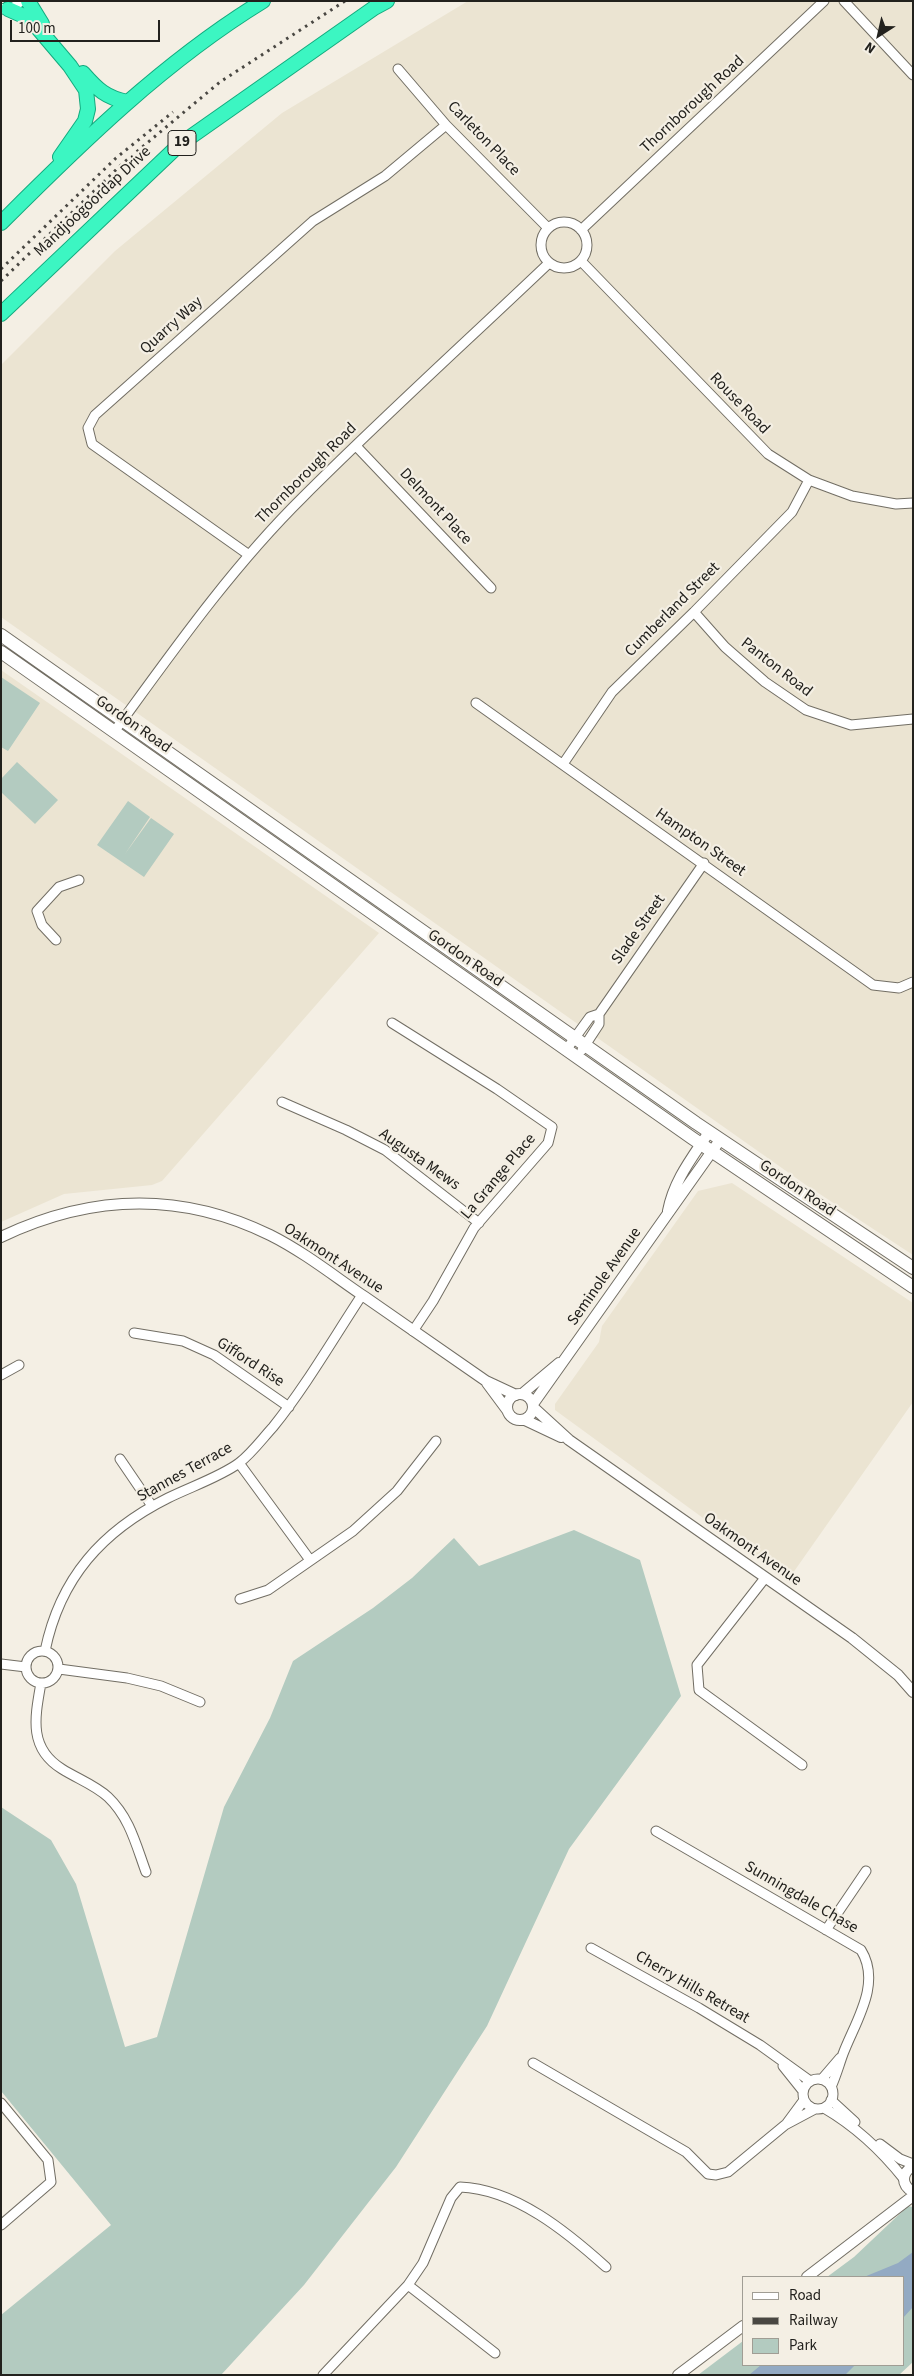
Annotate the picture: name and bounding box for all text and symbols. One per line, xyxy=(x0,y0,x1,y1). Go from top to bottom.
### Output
scale bar xyxy=(12,10,162,42)
north arrow xyxy=(854,10,904,60)
text: 100 m xyxy=(18,18,56,39)
text: N xyxy=(861,36,880,58)
street label: Thornborough Road xyxy=(637,52,749,158)
street label: Carleton Place xyxy=(443,98,523,180)
road number: 19 xyxy=(168,130,196,156)
street label: Mandjoogoordap Drive xyxy=(31,143,155,261)
street label: Quarry Way xyxy=(137,293,207,359)
street label: Rouse Road xyxy=(705,369,773,439)
street label: Thornborough Road xyxy=(253,420,361,528)
street label: Delmont Place xyxy=(395,465,475,549)
street label: Cumberland Street xyxy=(622,559,724,661)
street label: Panton Road xyxy=(736,634,816,702)
street label: Gordon Road xyxy=(92,692,174,758)
street label: Hampton Street xyxy=(651,805,749,881)
street label: Slade Street xyxy=(608,891,670,969)
street label: Gordon Road xyxy=(424,926,506,992)
street label: Augusta Mews xyxy=(375,1125,463,1195)
street label: La Grange Place xyxy=(458,1130,540,1224)
street label: Gordon Road xyxy=(755,1156,839,1222)
street label: Oakmont Avenue xyxy=(279,1220,387,1298)
street label: Seminole Avenue xyxy=(564,1224,646,1330)
street label: Gifford Rise xyxy=(213,1334,287,1392)
street label: Stannes Terrace xyxy=(134,1439,236,1507)
street label: Oakmont Avenue xyxy=(699,1509,805,1591)
street label: Sunningdale Chase xyxy=(741,1858,861,1938)
street label: Cherry Hills Retreat xyxy=(631,1947,753,2029)
legend xyxy=(742,2276,904,2366)
text: Road xyxy=(789,2285,821,2306)
text: Railway xyxy=(789,2310,838,2331)
text: Park xyxy=(789,2335,817,2356)

